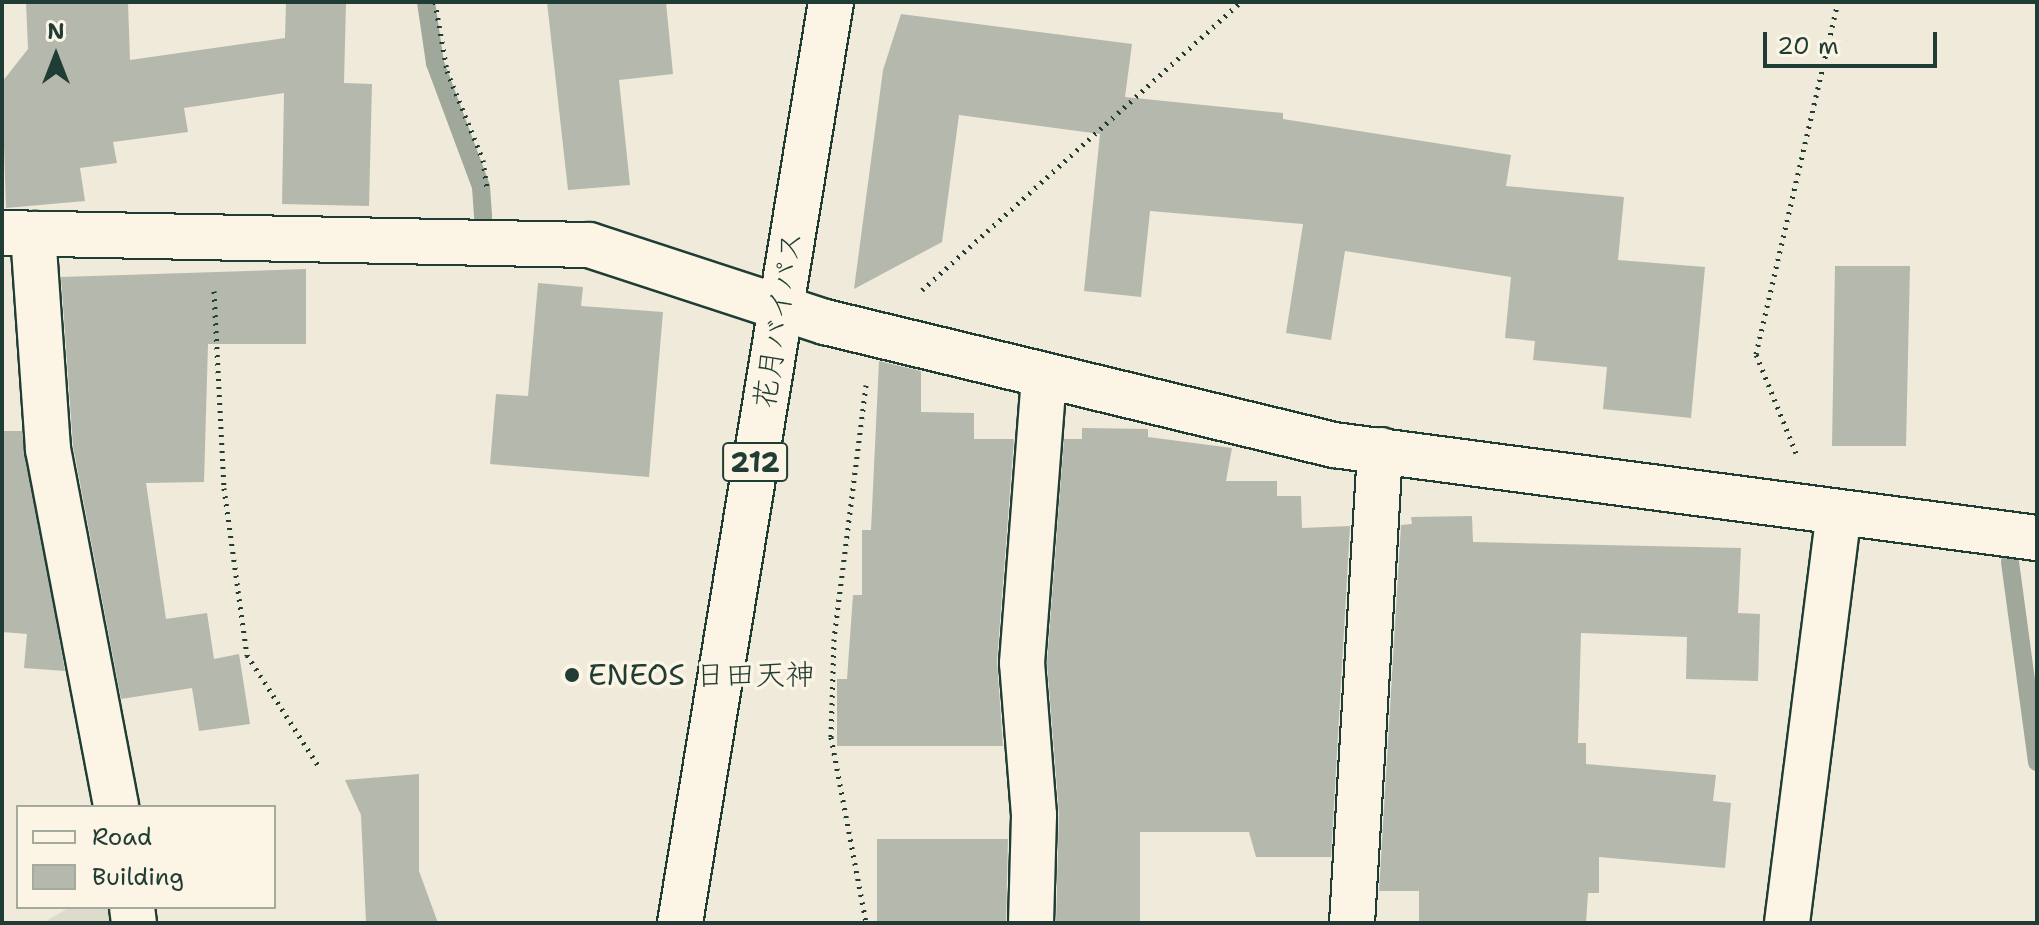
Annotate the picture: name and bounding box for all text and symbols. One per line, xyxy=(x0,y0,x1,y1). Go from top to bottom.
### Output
north arrow xyxy=(16,16,96,96)
scale bar xyxy=(1767,16,1941,66)
text: N xyxy=(47,17,65,46)
text: 20 m xyxy=(1777,30,1839,62)
street label: 花月バイパス xyxy=(746,228,810,412)
road number: 212 xyxy=(721,438,789,486)
place label: ENEOS 日田天神 xyxy=(588,657,815,693)
marker: ENEOS 日田天神 xyxy=(563,666,581,684)
legend xyxy=(16,805,276,909)
text: Road xyxy=(92,821,152,853)
text: Building xyxy=(92,861,184,893)

